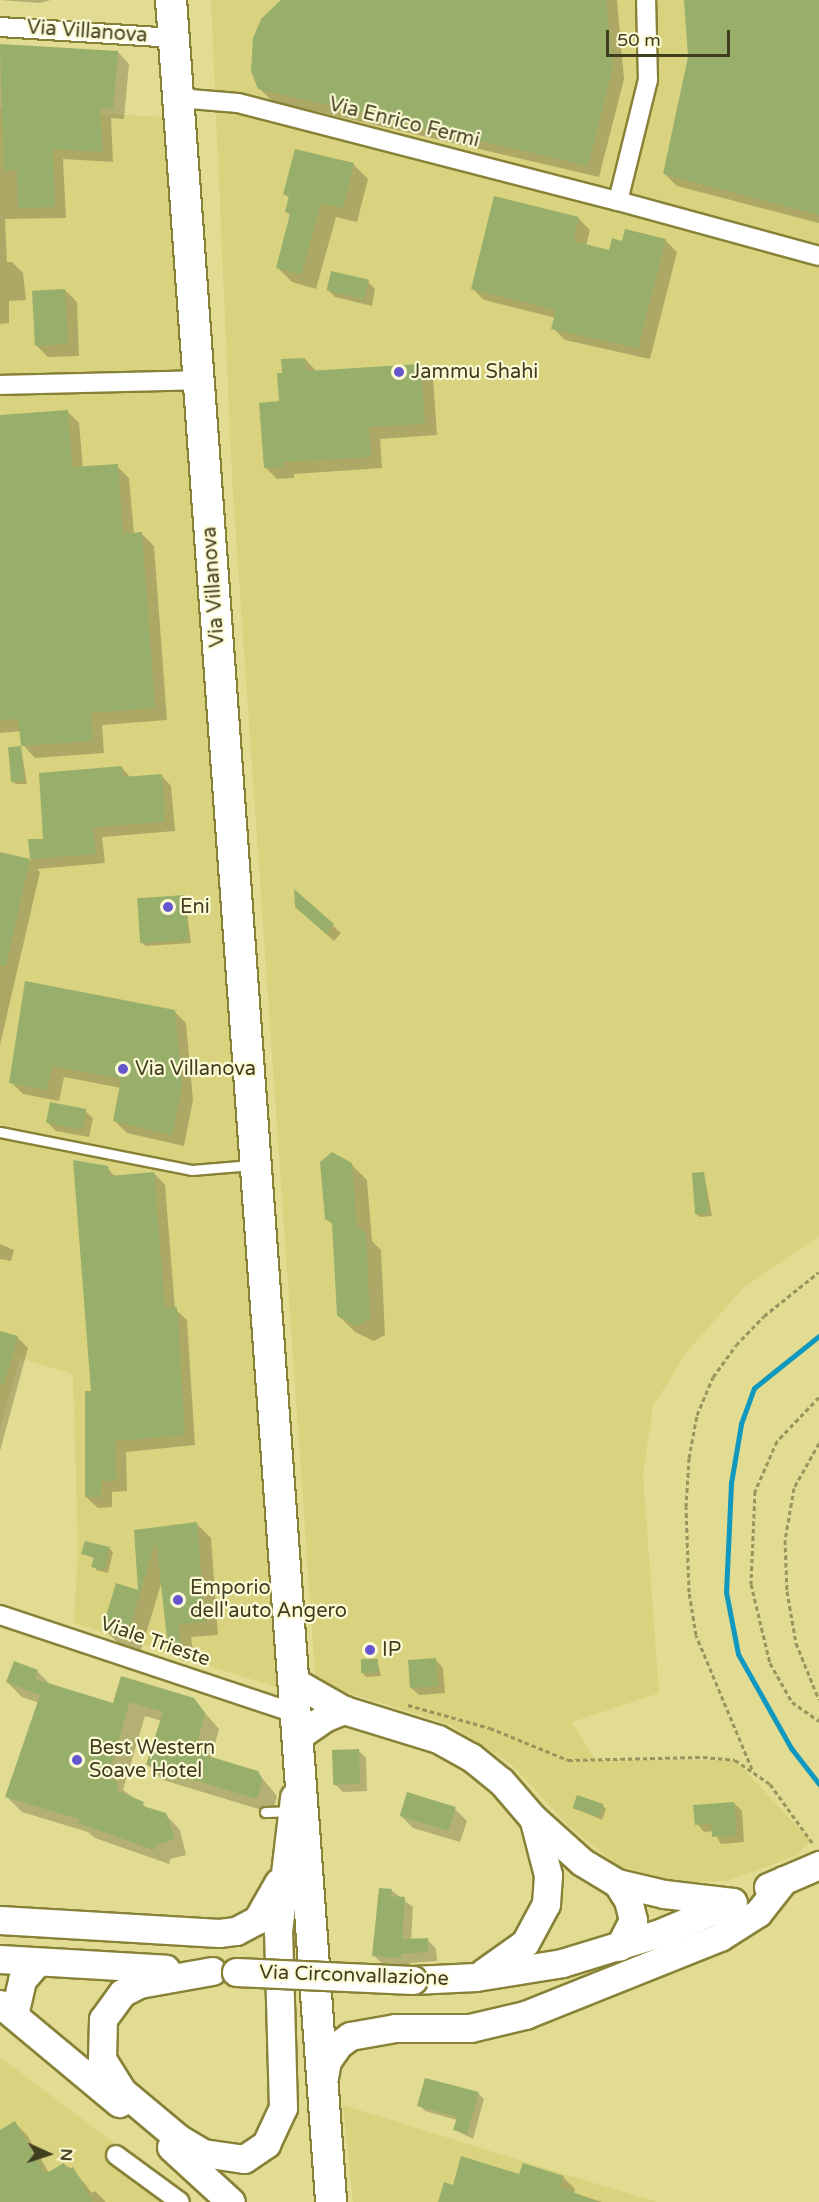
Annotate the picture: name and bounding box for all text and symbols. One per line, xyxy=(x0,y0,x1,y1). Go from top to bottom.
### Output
street label: Via Villanova xyxy=(26,16,148,48)
scale bar xyxy=(609,18,734,56)
text: 50 m xyxy=(617,29,661,51)
street label: Via Enrico Fermi xyxy=(326,93,482,153)
place label: Jammu Shahi xyxy=(411,360,538,384)
marker: Jammu Shahi xyxy=(392,365,406,379)
street label: Via Villanova xyxy=(198,526,230,648)
place label: Eni xyxy=(180,895,210,919)
marker: Eni xyxy=(161,900,175,914)
place label: Via Villanova xyxy=(135,1057,256,1081)
marker: Via Villanova xyxy=(116,1062,130,1076)
place label: Emporio dell'auto Angero xyxy=(190,1576,347,1623)
marker: Emporio dell'auto Angero xyxy=(171,1593,185,1607)
street label: Viale Trieste xyxy=(97,1612,213,1672)
place label: IP xyxy=(382,1638,401,1662)
marker: IP xyxy=(363,1643,377,1657)
place label: Best Western Soave Hotel xyxy=(89,1736,215,1783)
marker: Best Western Soave Hotel xyxy=(70,1753,84,1767)
street label: Via Circonvallazione xyxy=(259,1961,449,1991)
north arrow xyxy=(18,2124,78,2184)
text: N xyxy=(56,2148,76,2162)

